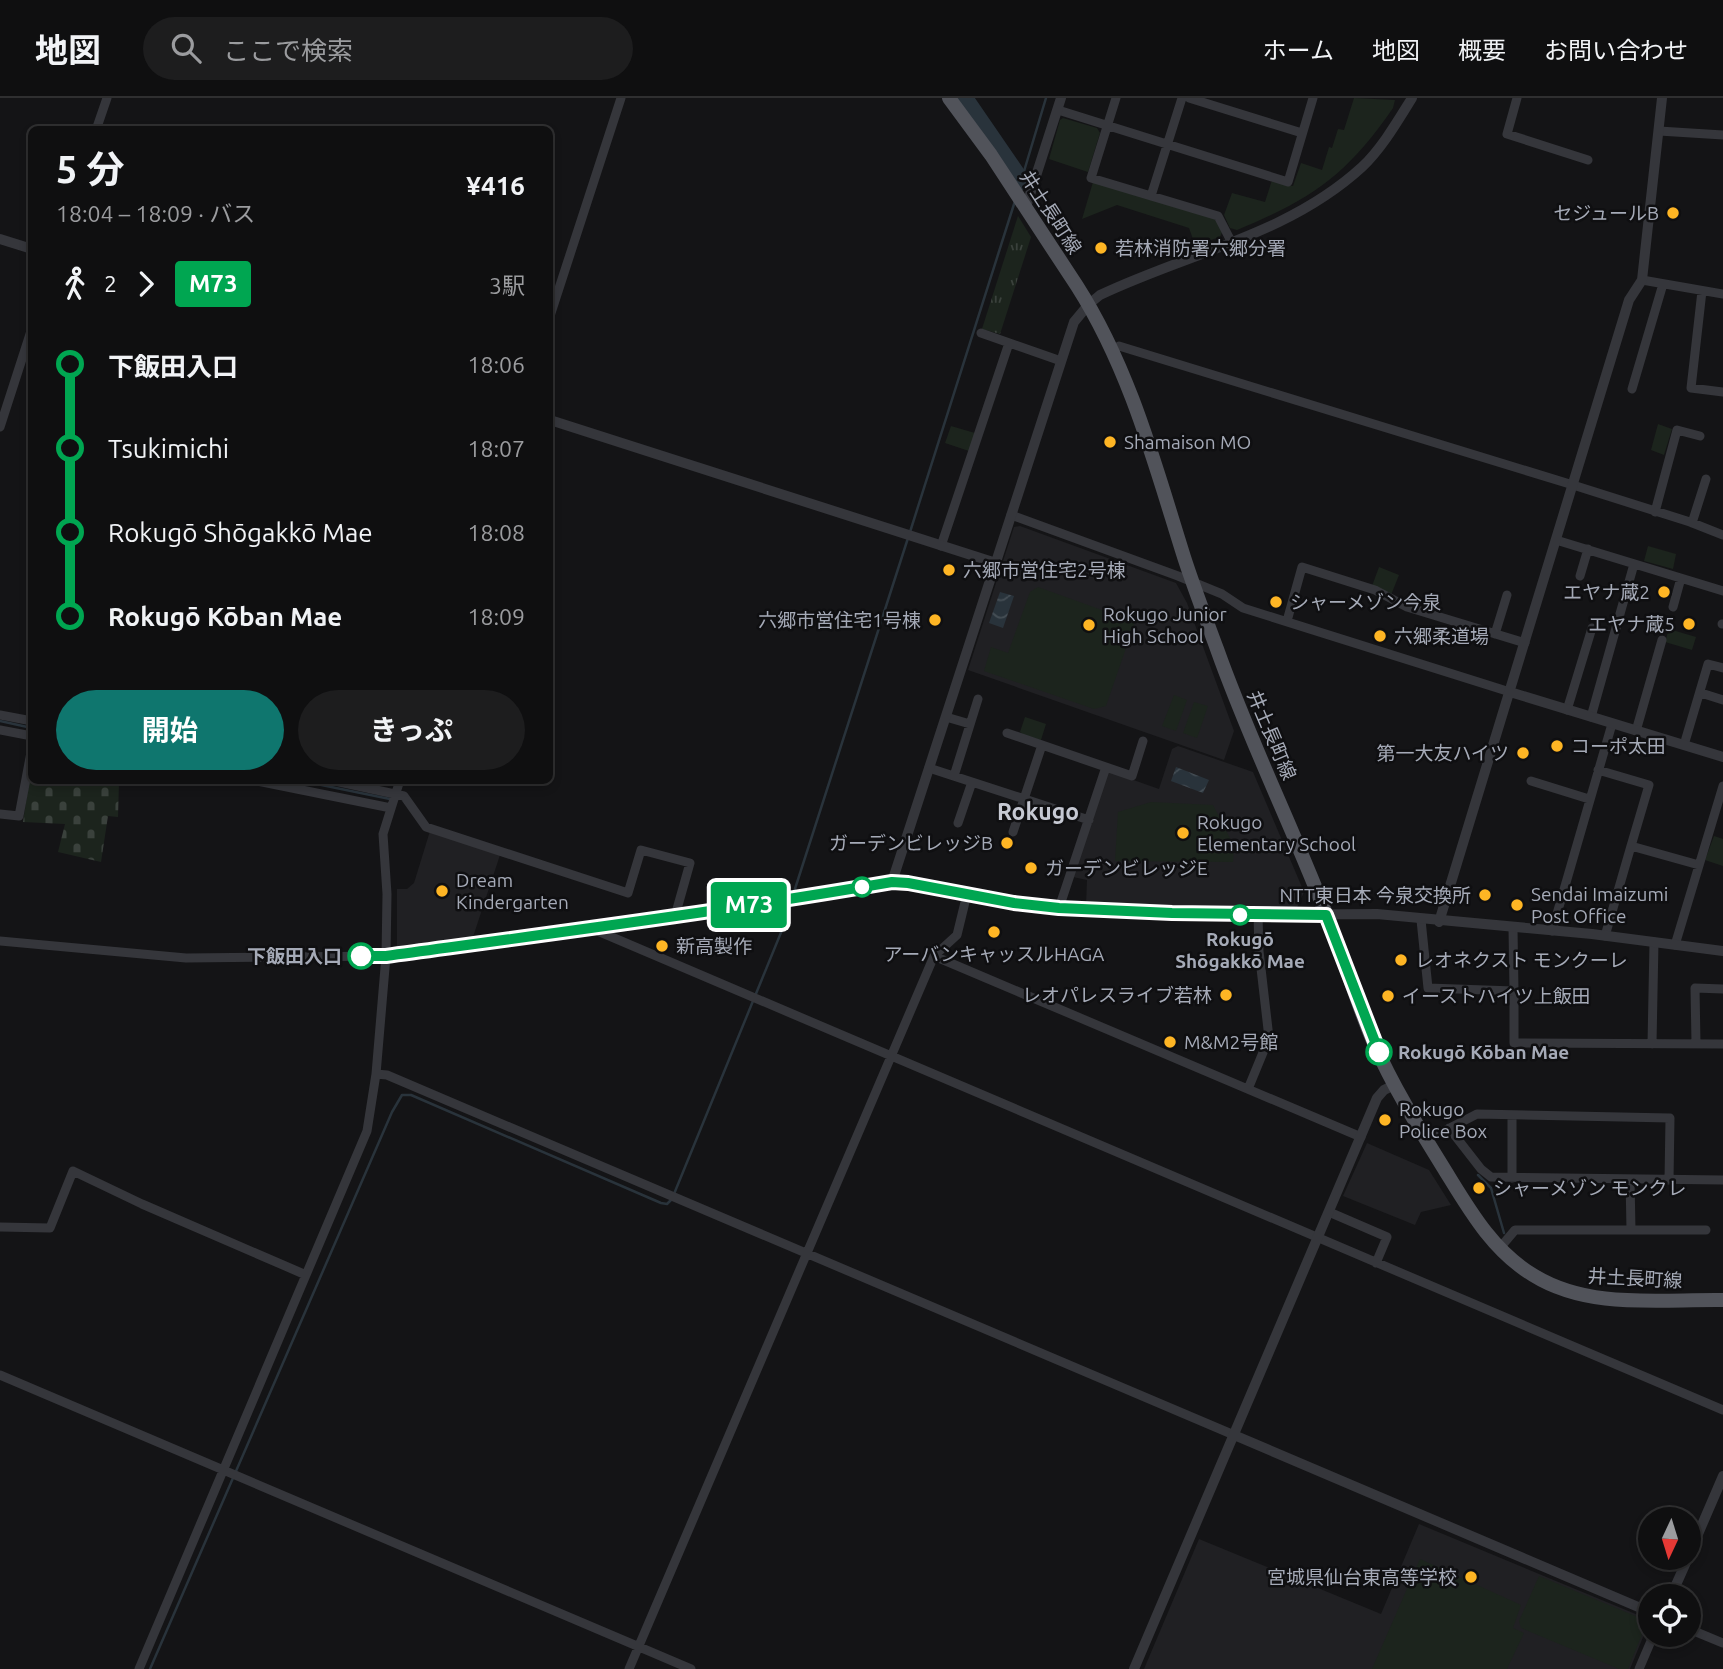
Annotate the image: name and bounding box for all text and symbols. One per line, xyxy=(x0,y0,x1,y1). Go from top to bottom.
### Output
search box xyxy=(143,17,633,80)
icon: search xyxy=(167,29,205,67)
text: 地図 xyxy=(35,31,101,68)
text: ここで検索 xyxy=(223,36,353,65)
text: ホーム xyxy=(1263,37,1334,64)
text: 地図 xyxy=(1372,37,1420,64)
text: 概要 xyxy=(1458,37,1506,64)
text: お問い合わせ xyxy=(1544,37,1688,64)
text: 5 分 xyxy=(56,148,124,190)
street label: 井土長町線 xyxy=(1016,166,1086,258)
text: ¥416 xyxy=(466,171,525,200)
text: 18:04 – 18:09 · バス xyxy=(56,201,255,226)
place label: セジュールB xyxy=(1553,202,1659,224)
marker: セジュールB xyxy=(1665,205,1681,221)
place label: 若林消防署六郷分署 xyxy=(1115,237,1286,259)
marker: 若林消防署六郷分署 xyxy=(1093,240,1109,256)
icon: walk xyxy=(56,265,94,303)
icon: forward xyxy=(127,265,165,303)
text: M73 xyxy=(189,270,237,297)
text: 2 xyxy=(104,271,117,296)
text: 3駅 xyxy=(489,273,525,298)
text: 下飯田入口 xyxy=(108,352,238,381)
text: 18:06 xyxy=(467,352,525,377)
place label: Shamaison MO xyxy=(1124,431,1251,453)
text: Tsukimichi xyxy=(108,434,229,463)
marker: Shamaison MO xyxy=(1102,434,1118,450)
text: 18:07 xyxy=(467,436,525,461)
text: Rokugō Shōgakkō Mae xyxy=(108,518,373,547)
text: 18:08 xyxy=(467,520,525,545)
place label: 六郷市営住宅2号棟 xyxy=(963,559,1126,581)
marker: 六郷市営住宅2号棟 xyxy=(941,562,957,578)
place label: エヤナ蔵2 xyxy=(1563,581,1650,603)
marker: エヤナ蔵2 xyxy=(1656,584,1672,600)
place label: シャーメゾン今泉 xyxy=(1290,591,1441,613)
marker: シャーメゾン今泉 xyxy=(1268,594,1284,610)
text: Rokugō Kōban Mae xyxy=(108,602,342,631)
place label: Rokugo Junior High School xyxy=(1103,603,1227,647)
text: 18:09 xyxy=(467,604,525,629)
place label: 六郷市営住宅1号棟 xyxy=(758,609,921,631)
marker: 六郷市営住宅1号棟 xyxy=(927,612,943,628)
place label: エヤナ蔵5 xyxy=(1588,613,1675,635)
marker: エヤナ蔵5 xyxy=(1681,616,1697,632)
marker: Rokugo Junior High School xyxy=(1081,617,1097,633)
place label: 六郷柔道場 xyxy=(1394,625,1489,647)
marker: 六郷柔道場 xyxy=(1372,628,1388,644)
street label: 井土長町線 xyxy=(1243,687,1301,783)
button: 開始 xyxy=(56,690,284,770)
button: きっぷ xyxy=(298,690,525,770)
place label: コーポ太田 xyxy=(1571,735,1666,757)
marker: コーポ太田 xyxy=(1549,738,1565,754)
place label: 第一大友ハイツ xyxy=(1376,742,1509,764)
marker: 第一大友ハイツ xyxy=(1515,745,1531,761)
district label: Rokugo xyxy=(997,799,1079,824)
place label: Rokugo Elementary School xyxy=(1197,811,1356,855)
marker: Rokugo Elementary School xyxy=(1175,825,1191,841)
place label: ガーデンビレッジB xyxy=(829,832,993,854)
marker: ガーデンビレッジB xyxy=(999,835,1015,851)
place label: ガーデンビレッジE xyxy=(1045,857,1208,879)
marker: ガーデンビレッジE xyxy=(1023,860,1039,876)
place label: Dream Kindergarten xyxy=(456,869,569,913)
unlabelled marker xyxy=(852,877,872,897)
line badge: M73 xyxy=(709,882,789,928)
marker: Dream Kindergarten xyxy=(434,883,450,899)
place label: Sendai Imaizumi Post Office xyxy=(1531,883,1668,927)
place label: NTT東日本 今泉交換所 xyxy=(1279,884,1471,906)
marker: NTT東日本 今泉交換所 xyxy=(1477,887,1493,903)
text: M73 xyxy=(725,891,773,918)
marker: Sendai Imaizumi Post Office xyxy=(1509,897,1525,913)
marker: Rokugō Shōgakkō Mae xyxy=(1230,905,1250,925)
marker: アーバンキャッスルHAGA xyxy=(986,924,1002,940)
place label: Rokugō Shōgakkō Mae xyxy=(1175,928,1305,972)
place label: 新高製作 xyxy=(676,935,752,957)
marker: 新高製作 xyxy=(654,938,670,954)
marker: 下飯田入口 xyxy=(348,943,374,969)
place label: アーバンキャッスルHAGA xyxy=(884,943,1105,965)
place label: 下飯田入口 xyxy=(247,945,342,967)
place label: レオネクスト モンクーレ xyxy=(1415,949,1628,971)
marker: レオネクスト モンクーレ xyxy=(1393,952,1409,968)
place label: レオパレスライブ若林 xyxy=(1022,984,1212,1006)
place label: イーストハイツ上飯田 xyxy=(1402,985,1591,1007)
marker: レオパレスライブ若林 xyxy=(1218,987,1234,1003)
marker: イーストハイツ上飯田 xyxy=(1380,988,1396,1004)
place label: M&M2号館 xyxy=(1184,1031,1278,1053)
marker: M&M2号館 xyxy=(1162,1034,1178,1050)
marker: Rokugō Kōban Mae xyxy=(1366,1039,1392,1065)
place label: Rokugō Kōban Mae xyxy=(1398,1041,1569,1063)
place label: Rokugo Police Box xyxy=(1399,1098,1487,1142)
marker: Rokugo Police Box xyxy=(1377,1112,1393,1128)
place label: シャーメゾン モンクレ xyxy=(1493,1177,1687,1199)
marker: シャーメゾン モンクレ xyxy=(1471,1180,1487,1196)
street label: 井土長町線 xyxy=(1587,1265,1683,1291)
north arrow xyxy=(1638,1507,1701,1570)
map controls xyxy=(1638,1507,1701,1647)
place label: 宮城県仙台東高等学校 xyxy=(1267,1566,1457,1588)
marker: 宮城県仙台東高等学校 xyxy=(1463,1569,1479,1585)
button: locate xyxy=(1638,1584,1701,1647)

